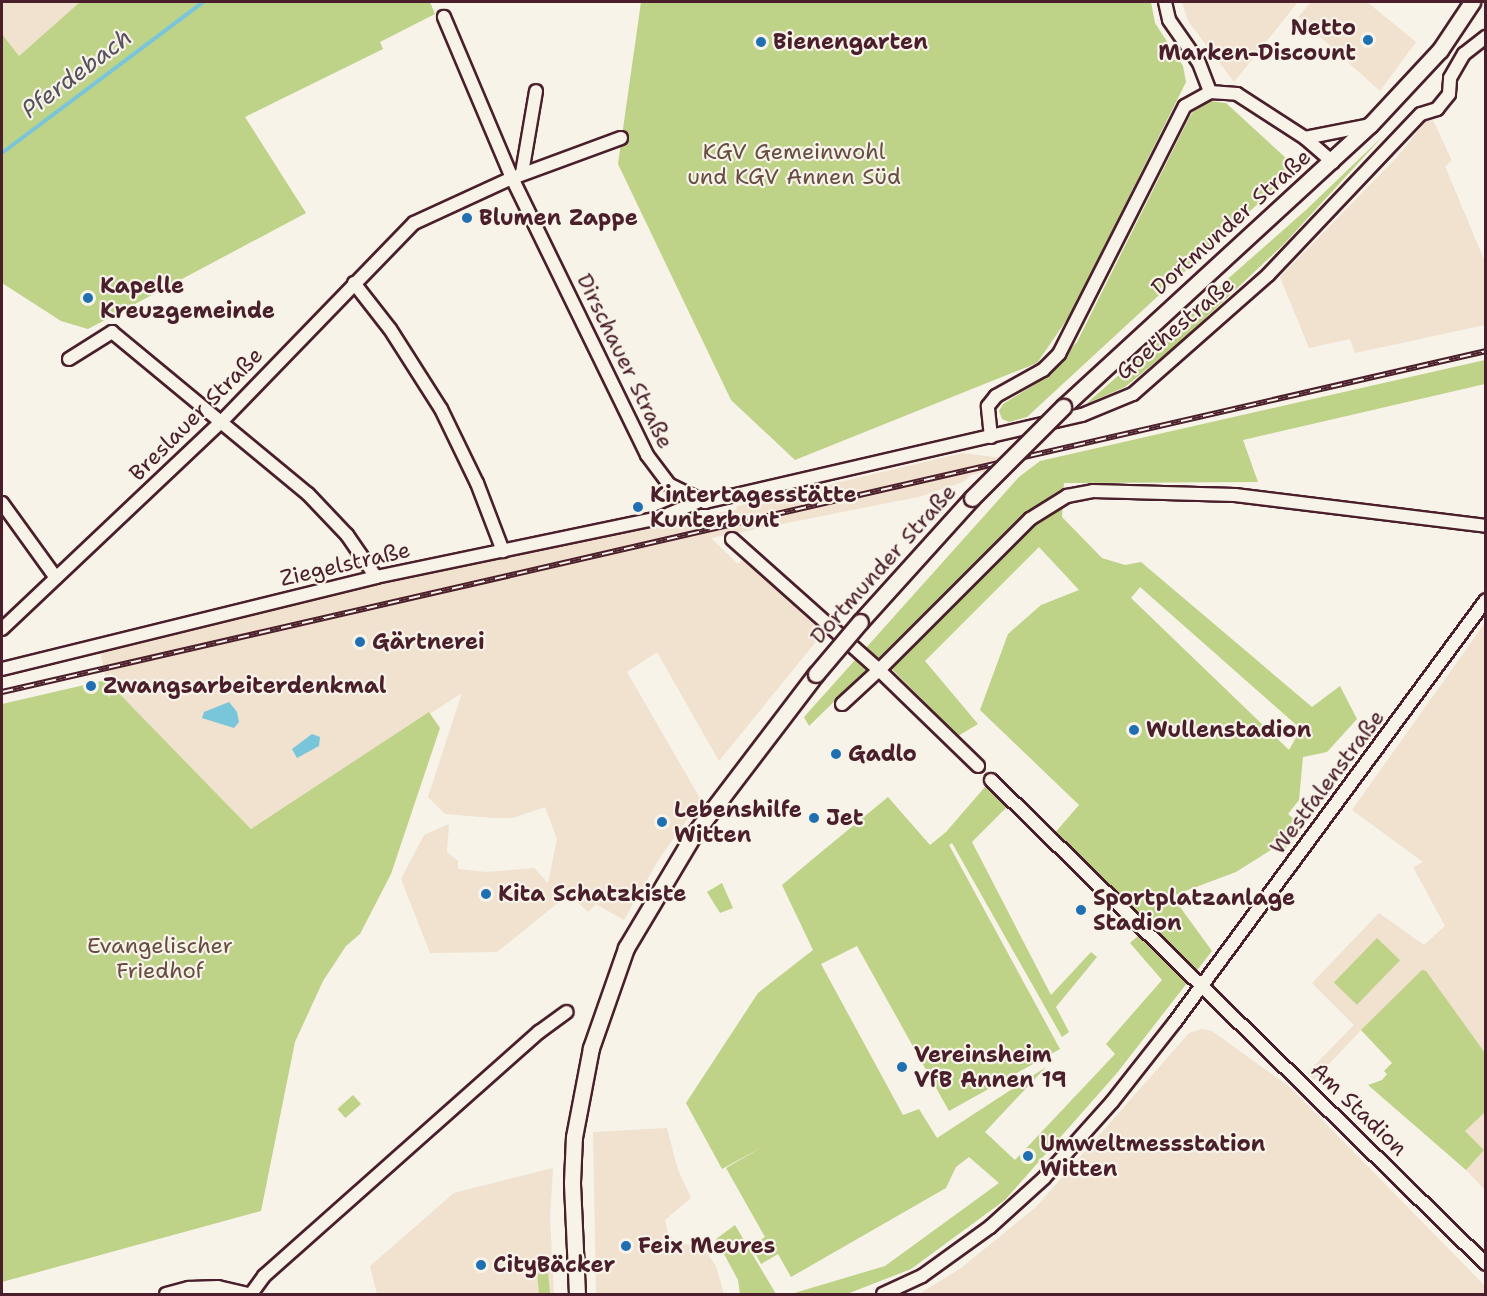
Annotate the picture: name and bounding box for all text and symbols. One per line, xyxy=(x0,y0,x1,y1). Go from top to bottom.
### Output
place label: Netto Marken-Discount xyxy=(1158,14,1356,66)
water label: Pferdebach xyxy=(16,23,138,125)
place label: Bienengarten xyxy=(773,29,928,55)
marker: Netto Marken-Discount xyxy=(1361,33,1375,47)
marker: Bienengarten xyxy=(754,35,768,49)
park label: KGV Gemeinwohl und KGV Annen Süd xyxy=(687,138,901,190)
street label: Dortmunder Straße xyxy=(1146,143,1316,301)
place label: Blumen Zappe xyxy=(479,205,638,231)
marker: Blumen Zappe xyxy=(460,211,474,225)
street label: Dirschauer Straße xyxy=(571,269,679,453)
street label: Goethestraße xyxy=(1110,271,1240,385)
place label: Kapelle Kreuzgemeinde xyxy=(100,272,275,324)
marker: Kapelle Kreuzgemeinde xyxy=(81,291,95,305)
street label: Breslauer Straße xyxy=(124,342,268,486)
street label: Dortmunder Straße xyxy=(804,479,962,649)
place label: Kintertagesstätte Kunterbunt xyxy=(650,481,857,532)
marker: Kintertagesstätte Kunterbunt xyxy=(631,500,645,514)
street label: Ziegelstraße xyxy=(277,536,413,592)
place label: Gärtnerei xyxy=(372,629,485,655)
marker: Gärtnerei xyxy=(353,635,367,649)
place label: Zwangsarbeiterdenkmal xyxy=(103,673,386,699)
marker: Zwangsarbeiterdenkmal xyxy=(84,679,98,693)
street label: Westfalenstraße xyxy=(1264,705,1390,859)
place label: Wullenstadion xyxy=(1146,717,1311,743)
marker: Wullenstadion xyxy=(1127,723,1141,737)
place label: Gadlo xyxy=(848,741,917,767)
marker: Gadlo xyxy=(829,747,843,761)
place label: Lebenshilfe Witten xyxy=(674,796,802,848)
place label: Jet xyxy=(826,805,863,831)
marker: Jet xyxy=(807,811,821,825)
marker: Lebenshilfe Witten xyxy=(655,815,669,829)
place label: Kita Schatzkiste xyxy=(498,881,686,907)
place label: Sportplatzanlage Stadion xyxy=(1093,884,1295,936)
marker: Kita Schatzkiste xyxy=(479,887,493,901)
marker: Sportplatzanlage Stadion xyxy=(1074,903,1088,917)
park label: Evangelischer Friedhof xyxy=(87,932,233,984)
place label: Vereinsheim VfB Annen 19 xyxy=(914,1041,1067,1092)
street label: Am Stadion xyxy=(1305,1057,1413,1161)
marker: Vereinsheim VfB Annen 19 xyxy=(895,1060,909,1074)
place label: Umweltmessstation Witten xyxy=(1040,1130,1265,1182)
marker: Umweltmessstation Witten xyxy=(1021,1149,1035,1163)
place label: Feix Meures xyxy=(638,1233,775,1259)
marker: Feix Meures xyxy=(619,1239,633,1253)
place label: CityBäcker xyxy=(493,1252,615,1278)
marker: CityBäcker xyxy=(474,1258,488,1272)

